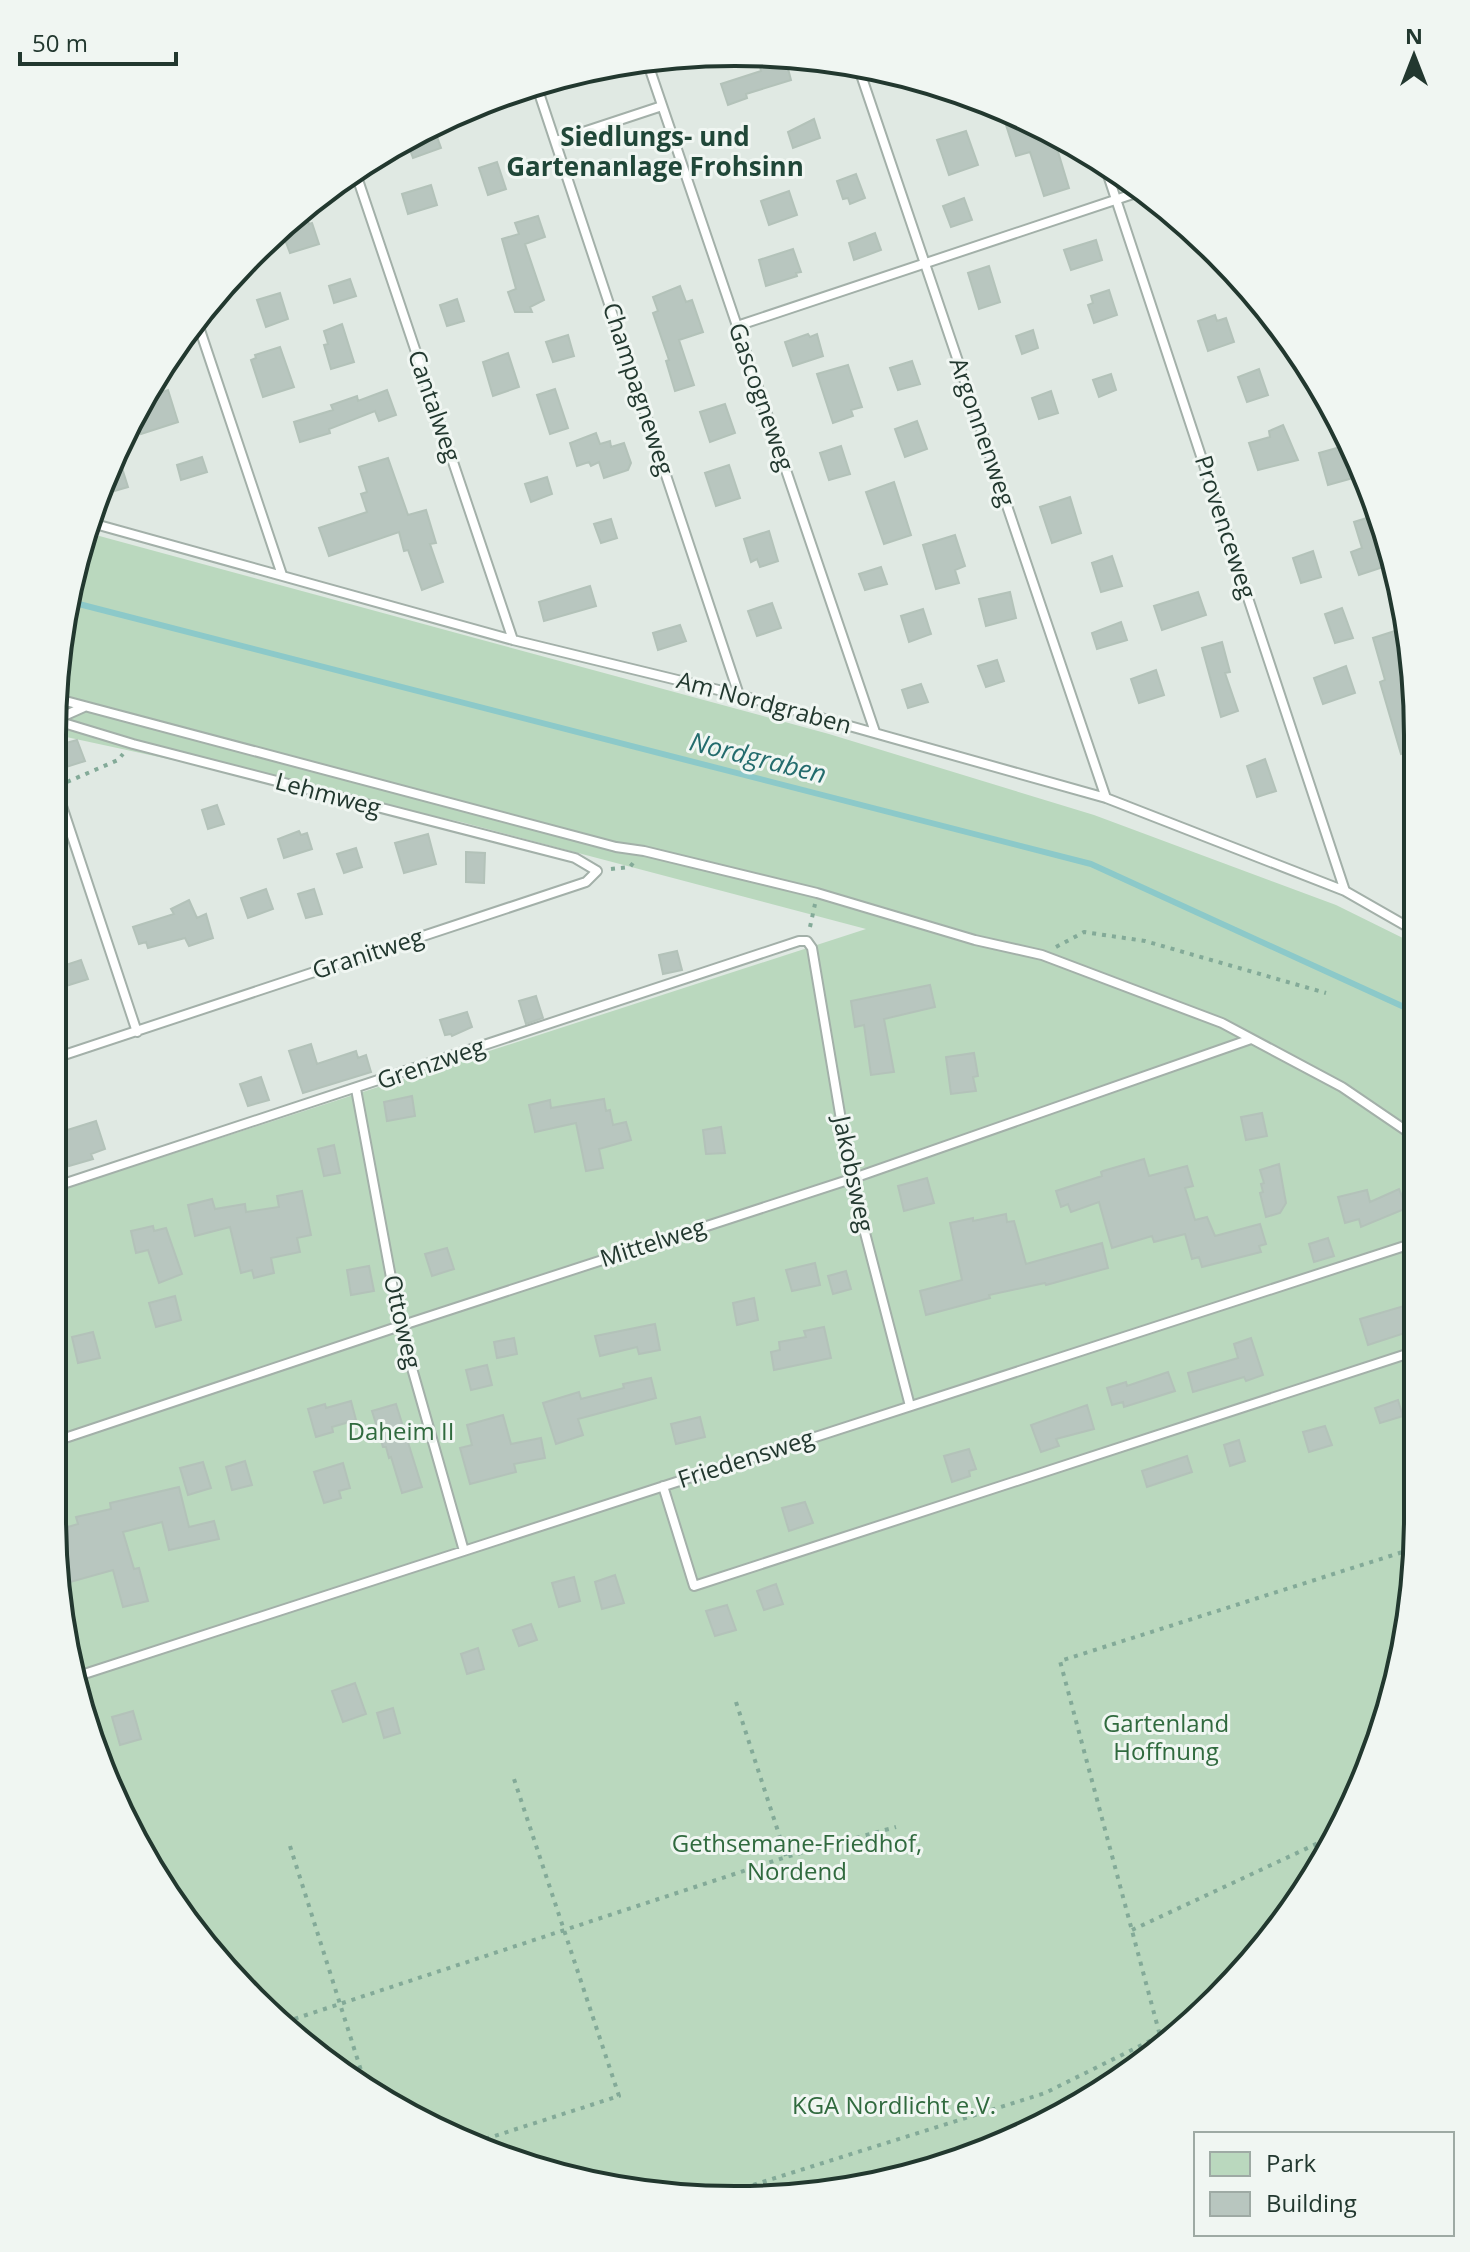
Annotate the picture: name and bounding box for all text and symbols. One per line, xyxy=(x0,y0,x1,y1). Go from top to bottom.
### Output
scale bar xyxy=(20,16,176,66)
north arrow xyxy=(1374,16,1454,96)
text: N xyxy=(1405,20,1423,50)
text: 50 m xyxy=(32,26,88,59)
district label: Siedlungs- und Gartenanlage Frohsinn xyxy=(506,118,804,184)
street label: Champagneweg xyxy=(596,298,683,479)
street label: Gascogneweg xyxy=(722,318,803,475)
street label: Cantalweg xyxy=(401,345,470,466)
street label: Argonnenweg xyxy=(943,353,1024,510)
street label: Provenceweg xyxy=(1188,451,1265,602)
street label: Am Nordgraben xyxy=(673,662,855,741)
water label: Nordgraben xyxy=(686,723,830,791)
street label: Lehmweg xyxy=(272,764,385,823)
street label: Granitweg xyxy=(308,919,427,986)
street label: Grenzweg xyxy=(372,1029,489,1096)
street label: Jakobsweg xyxy=(826,1111,883,1235)
street label: Mittelweg xyxy=(595,1209,710,1274)
street label: Ottoweg xyxy=(377,1272,430,1372)
park label: Daheim II xyxy=(348,1414,454,1447)
street label: Friedensweg xyxy=(673,1420,818,1495)
park label: Gartenland Hoffnung xyxy=(1103,1706,1229,1767)
park label: Gethsemane-Friedhof, Nordend xyxy=(672,1826,922,1887)
park label: KGA Nordlicht e.V. xyxy=(792,2088,996,2121)
legend xyxy=(1194,2132,1454,2236)
text: Park xyxy=(1266,2146,1317,2179)
text: Building xyxy=(1266,2186,1357,2219)

